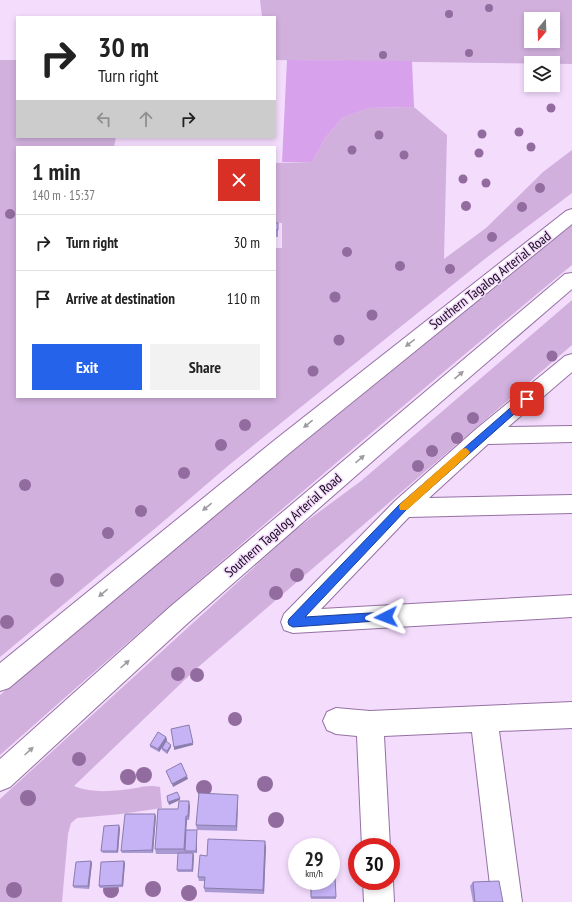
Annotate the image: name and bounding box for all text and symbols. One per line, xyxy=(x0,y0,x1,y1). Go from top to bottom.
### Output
north arrow xyxy=(524,12,560,48)
map controls xyxy=(524,12,560,92)
text: 30 m xyxy=(98,28,149,65)
icon: right xyxy=(32,32,84,84)
button: layers xyxy=(524,56,560,92)
text: Turn right xyxy=(98,64,158,87)
icon: left xyxy=(93,108,115,130)
icon: ahead xyxy=(135,108,157,130)
icon: right xyxy=(177,108,199,130)
text: 1 min xyxy=(32,156,80,187)
button: close xyxy=(218,159,260,201)
text: 140 m · 15:37 xyxy=(32,187,95,204)
street label: Southern Tagalog Arterial Road xyxy=(425,227,555,333)
icon: right xyxy=(32,232,54,254)
text: Turn right xyxy=(66,233,118,252)
text: 30 m xyxy=(234,233,260,252)
icon: arrive xyxy=(32,288,54,310)
text: Arrive at destination xyxy=(66,289,175,308)
text: 110 m xyxy=(227,289,260,308)
one-way arrow xyxy=(404,339,415,348)
button: Exit xyxy=(32,344,142,390)
button: Share xyxy=(150,344,260,390)
one-way arrow xyxy=(454,370,465,379)
pin xyxy=(510,382,544,416)
icon: arrive xyxy=(516,388,538,410)
one-way arrow xyxy=(303,420,314,429)
one-way arrow xyxy=(355,454,366,463)
street label: Southern Tagalog Arterial Road xyxy=(221,469,345,581)
one-way arrow xyxy=(202,502,213,511)
one-way arrow xyxy=(98,588,108,597)
position arrow xyxy=(365,596,407,638)
one-way arrow xyxy=(120,659,130,669)
one-way arrow xyxy=(24,747,34,756)
speed limit sign: 30 xyxy=(348,838,400,890)
text: 29 xyxy=(304,846,324,872)
text: km/h xyxy=(305,867,323,880)

